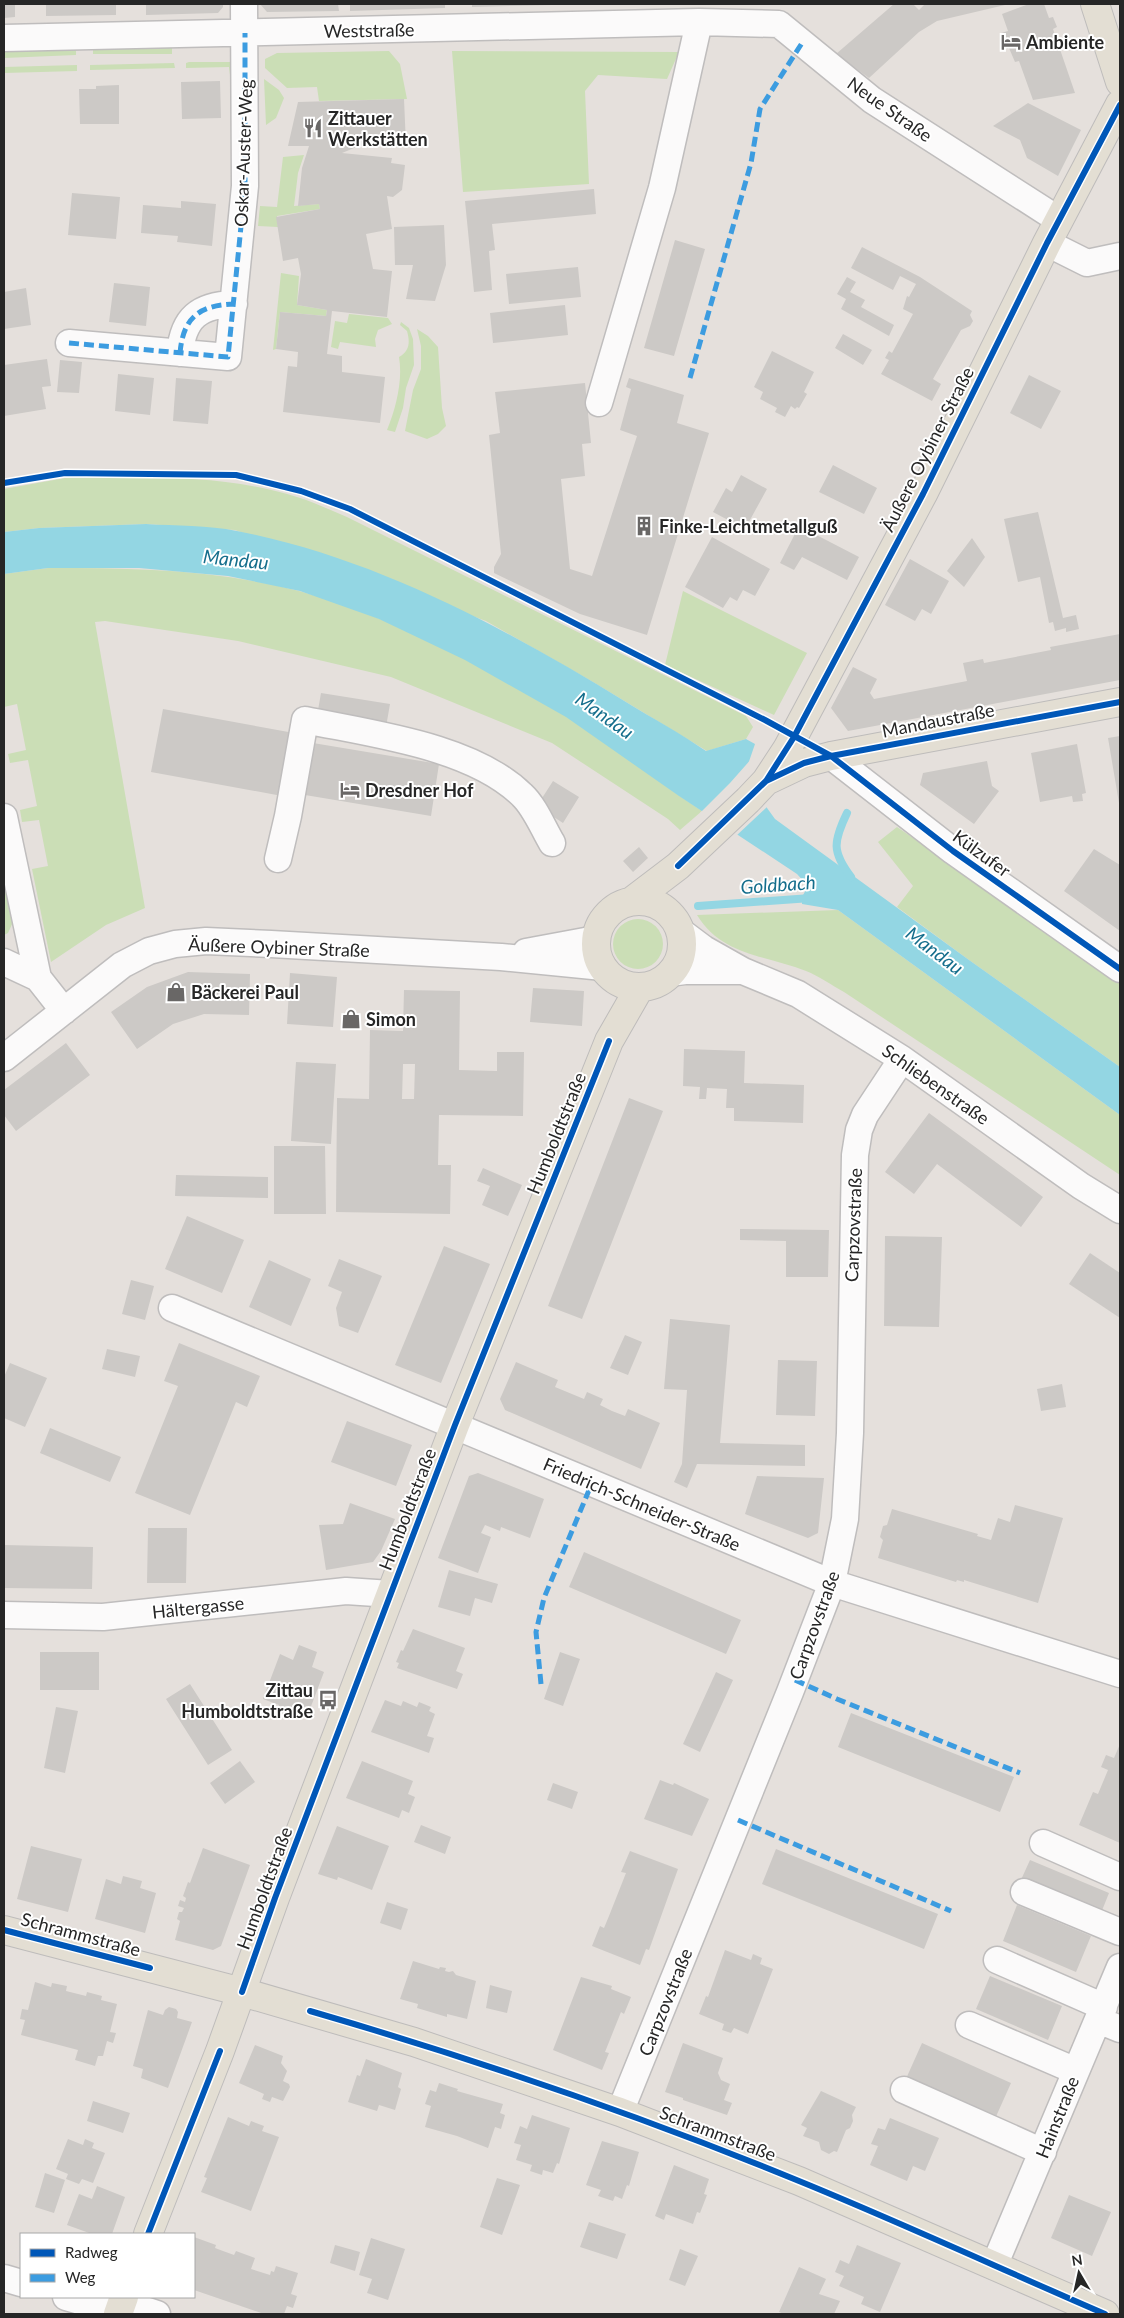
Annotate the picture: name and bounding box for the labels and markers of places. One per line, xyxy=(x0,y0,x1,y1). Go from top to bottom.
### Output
hotel icon: Ambiente xyxy=(1000,31,1022,53)
place label: Ambiente xyxy=(1025,31,1105,53)
place label: Zittauer Werkstätten xyxy=(328,107,428,150)
restaurant icon: Zittauer Werkstätten xyxy=(302,117,324,139)
building icon: Finke-Leichtmetallguß xyxy=(633,515,655,537)
place label: Finke-Leichtmetallguß xyxy=(659,515,838,537)
hotel icon: Dresdner Hof xyxy=(339,779,361,801)
place label: Dresdner Hof xyxy=(365,779,474,801)
shop icon: Bäckerei Paul xyxy=(165,981,187,1003)
place label: Bäckerei Paul xyxy=(191,981,299,1003)
shop icon: Simon xyxy=(340,1008,362,1030)
place label: Simon xyxy=(366,1008,416,1030)
place label: Zittau Humboldtstraße xyxy=(181,1679,313,1722)
bus stop icon: Zittau Humboldtstraße xyxy=(317,1689,339,1711)

